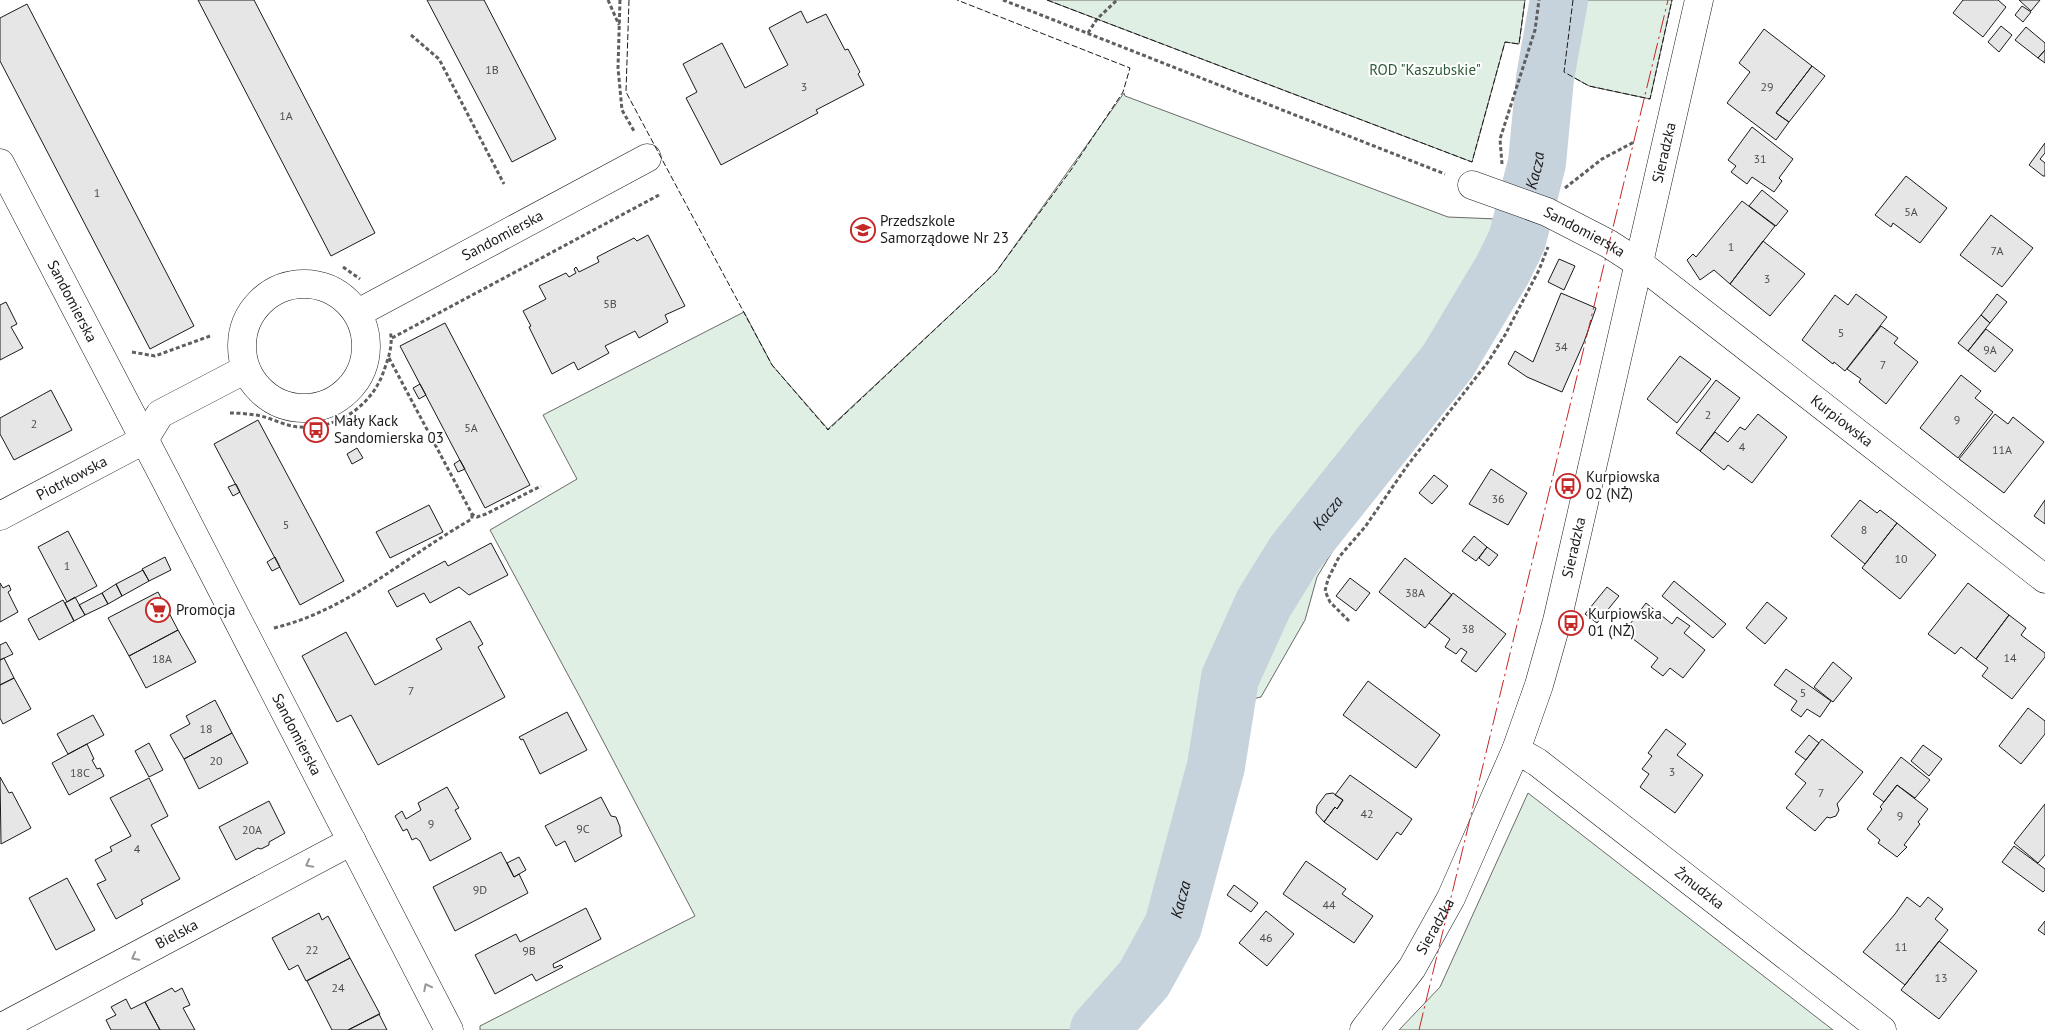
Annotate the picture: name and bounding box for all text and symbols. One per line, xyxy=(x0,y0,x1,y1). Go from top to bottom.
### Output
park label: ROD "Kaszubskie" xyxy=(1369,60,1481,79)
house number: 1B xyxy=(485,62,499,77)
house number: 3 xyxy=(801,79,807,94)
house number: 29 xyxy=(1760,79,1774,94)
house number: 1A xyxy=(279,108,293,123)
street label: Sieradzka xyxy=(1647,120,1680,185)
water label: Kacza xyxy=(1521,151,1548,191)
house number: 31 xyxy=(1753,151,1767,166)
house number: 1 xyxy=(94,185,100,200)
street label: Sandomierska xyxy=(1541,202,1629,261)
house number: 5A xyxy=(1904,204,1918,219)
street label: Sandomierska xyxy=(458,205,546,265)
place label: Przedszkole Samorządowe Nr 23 xyxy=(880,211,1009,247)
school or university icon: Przedszkole Samorządowe Nr 23 xyxy=(850,217,876,243)
house number: 1 xyxy=(1728,239,1734,254)
house number: 7A xyxy=(1991,243,2003,258)
street label: Sandomierska xyxy=(43,257,102,345)
house number: 3 xyxy=(1764,271,1770,286)
house number: 5B xyxy=(603,296,617,311)
house number: 5 xyxy=(1838,325,1844,340)
house number: 34 xyxy=(1554,339,1568,354)
house number: 9A xyxy=(1983,342,1997,357)
house number: 7 xyxy=(1880,357,1886,372)
street label: Kurpiowska xyxy=(1807,390,1877,451)
house number: 2 xyxy=(1705,407,1711,422)
place label: Mały Kack Sandomierska 03 xyxy=(334,411,444,447)
house number: 9 xyxy=(1954,412,1960,427)
house number: 2 xyxy=(31,416,37,431)
bus stop icon: Mały Kack Sandomierska 03 xyxy=(303,417,329,443)
house number: 5A xyxy=(464,420,478,435)
house number: 4 xyxy=(1739,439,1746,454)
house number: 11A xyxy=(1992,442,2012,457)
street label: Piotrkowska xyxy=(33,451,110,504)
place label: Kurpiowska 02 (NŻ) xyxy=(1586,467,1660,503)
bus stop icon: Kurpiowska 02 (NŻ) xyxy=(1555,473,1581,499)
water label: Kacza xyxy=(1308,491,1347,534)
house number: 36 xyxy=(1491,491,1505,506)
street label: Sieradzka xyxy=(1557,515,1589,580)
house number: 5 xyxy=(283,517,289,532)
house number: 8 xyxy=(1861,522,1867,537)
house number: 10 xyxy=(1894,551,1908,566)
house number: 1 xyxy=(64,558,70,573)
house number: 38A xyxy=(1405,585,1425,600)
supermarket icon: Promocja xyxy=(145,597,171,623)
place label: Promocja xyxy=(176,600,235,619)
place label: Kurpiowska 01 (NŻ) xyxy=(1588,604,1662,640)
bus stop icon: Kurpiowska 01 (NŻ) xyxy=(1558,610,1584,636)
house number: 38 xyxy=(1461,621,1475,636)
house number: 14 xyxy=(2003,650,2017,665)
house number: 18A xyxy=(152,651,172,666)
house number: 7 xyxy=(408,683,414,698)
house number: 5 xyxy=(1800,685,1806,700)
street label: Sandomierska xyxy=(268,690,326,779)
house number: 18 xyxy=(199,721,213,736)
house number: 20 xyxy=(209,753,223,768)
house number: 3 xyxy=(1669,764,1675,779)
house number: 18C xyxy=(70,765,90,780)
house number: 7 xyxy=(1818,785,1824,800)
house number: 42 xyxy=(1360,806,1374,821)
house number: 9 xyxy=(1897,808,1903,823)
house number: 9 xyxy=(428,816,434,831)
house number: 9C xyxy=(576,821,590,836)
house number: 20A xyxy=(242,822,262,837)
house number: 4 xyxy=(134,841,141,856)
one-way arrow xyxy=(306,858,315,868)
street label: Żmudzka xyxy=(1671,863,1728,913)
water label: Kacza xyxy=(1166,878,1195,920)
house number: 9D xyxy=(473,882,487,897)
street label: Sieradzka xyxy=(1411,895,1458,958)
house number: 44 xyxy=(1322,897,1336,912)
street label: Bielska xyxy=(152,915,201,953)
house number: 46 xyxy=(1259,930,1273,945)
house number: 11 xyxy=(1894,939,1908,954)
house number: 22 xyxy=(305,942,319,957)
house number: 9B xyxy=(522,943,536,958)
one-way arrow xyxy=(131,950,140,960)
house number: 13 xyxy=(1934,970,1948,985)
house number: 24 xyxy=(331,980,345,995)
one-way arrow xyxy=(423,983,433,992)

